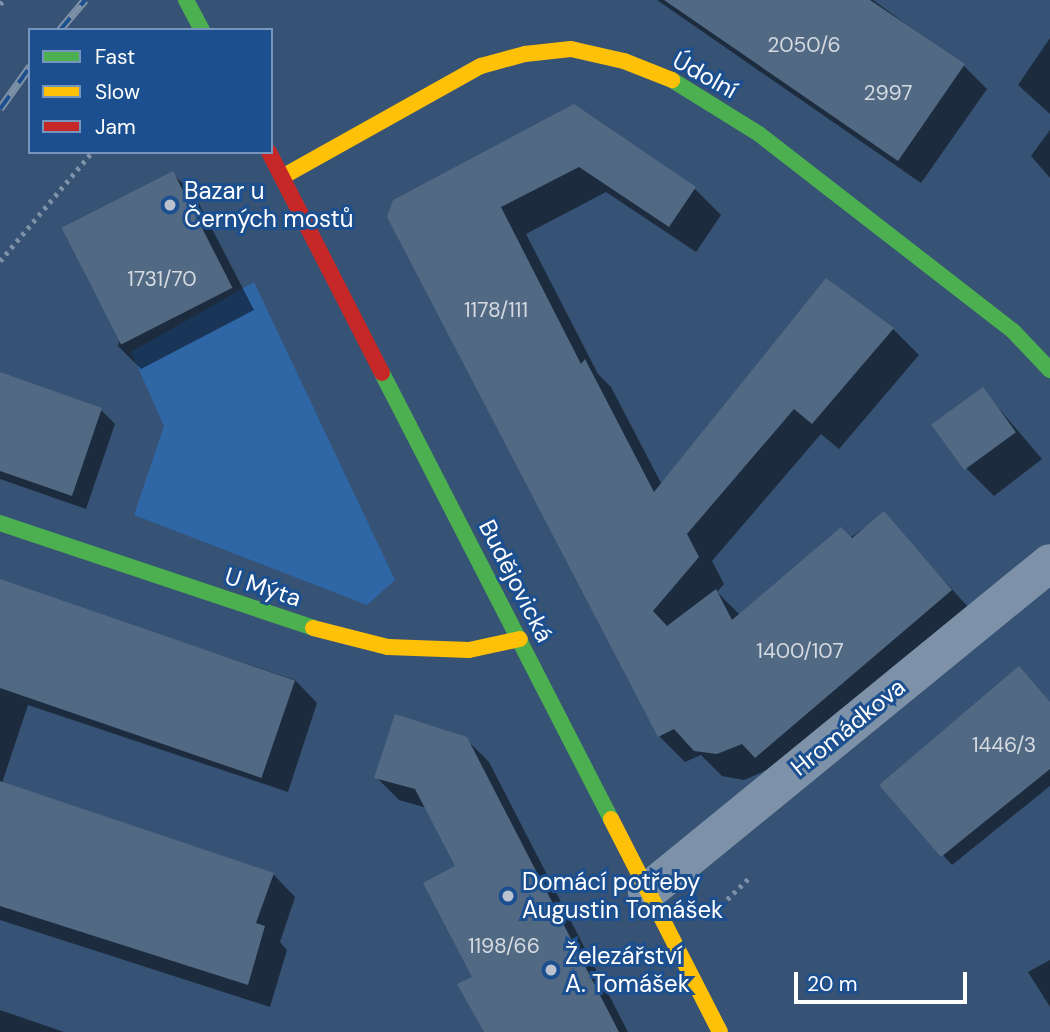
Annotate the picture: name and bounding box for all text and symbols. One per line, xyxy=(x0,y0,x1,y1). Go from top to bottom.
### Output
legend xyxy=(28,28,273,154)
house number: 2050/6 xyxy=(767,32,841,58)
text: Fast xyxy=(95,43,135,71)
street label: Údolní xyxy=(668,46,742,104)
text: Slow xyxy=(95,78,140,106)
house number: 2997 xyxy=(864,80,912,106)
text: Jam xyxy=(95,113,136,141)
place label: Bazar u Černých mostů xyxy=(184,177,354,233)
marker: Bazar u Černých mostů xyxy=(162,197,178,213)
house number: 1731/70 xyxy=(127,266,197,292)
house number: 1178/111 xyxy=(464,297,528,323)
street label: Budějovická xyxy=(473,515,559,647)
street label: U Mýta xyxy=(221,561,305,613)
house number: 1400/107 xyxy=(756,638,844,664)
street label: Hromádkova xyxy=(785,672,911,782)
house number: 1446/3 xyxy=(972,732,1036,758)
place label: Domácí potřeby Augustin Tomášek xyxy=(522,868,723,924)
marker: Domácí potřeby Augustin Tomášek xyxy=(500,888,516,904)
house number: 1198/66 xyxy=(468,933,540,959)
place label: Železářství A. Tomášek xyxy=(565,942,690,998)
scale bar xyxy=(798,958,971,1002)
marker: Železářství A. Tomášek xyxy=(543,962,559,978)
text: 20 m xyxy=(807,970,858,998)

